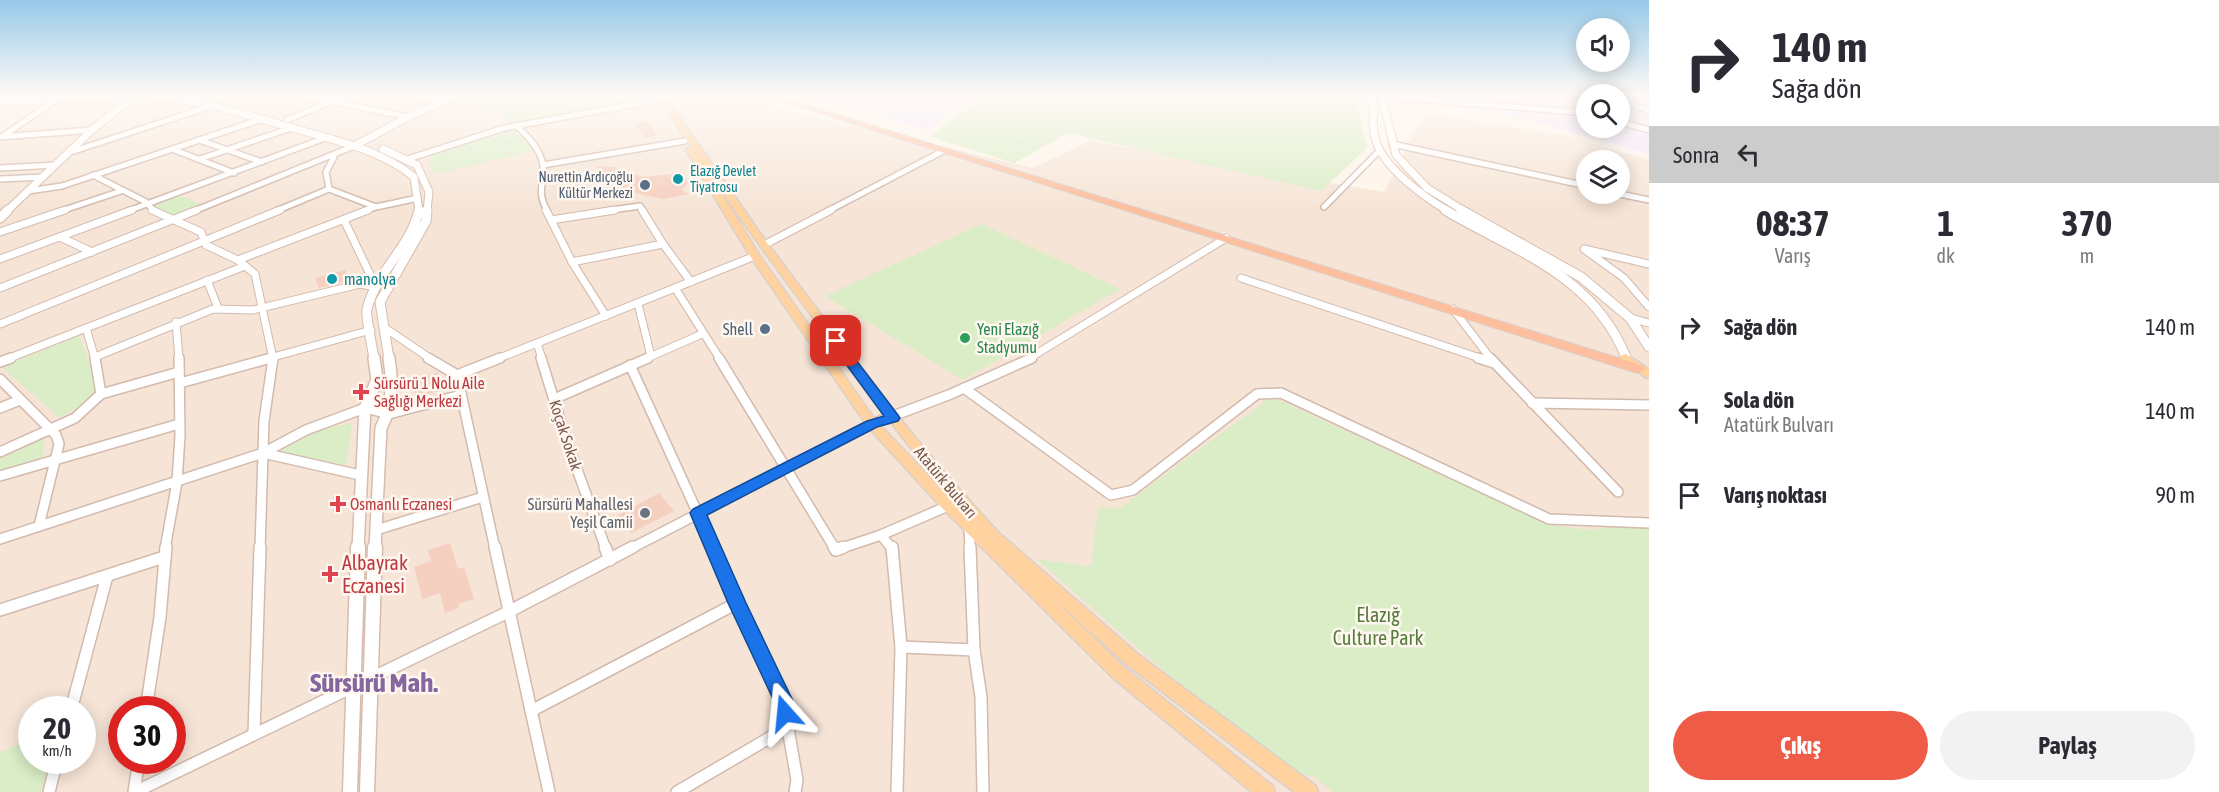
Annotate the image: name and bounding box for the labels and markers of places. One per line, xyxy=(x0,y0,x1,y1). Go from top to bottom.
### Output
place label: Elazığ Devlet Tiyatrosu xyxy=(690,163,756,195)
place label: Nurettin Ardıçoğlu Kültür Merkezi xyxy=(538,169,633,201)
marker: Elazığ Devlet Tiyatrosu xyxy=(671,172,685,186)
marker: Nurettin Ardıçoğlu Kültür Merkezi xyxy=(638,178,652,192)
place label: manolya xyxy=(344,270,396,289)
marker: manolya xyxy=(325,272,339,286)
pin xyxy=(810,315,861,366)
place label: Shell xyxy=(723,320,754,338)
place label: Yeni Elazığ Stadyumu xyxy=(977,320,1039,357)
marker: Shell xyxy=(758,322,772,336)
marker: Yeni Elazığ Stadyumu xyxy=(958,331,972,345)
place label: Sürsürü 1 Nolu Aile Sağlığı Merkezi xyxy=(374,374,485,411)
marker: Sürsürü 1 Nolu Aile Sağlığı Merkezi xyxy=(352,383,370,401)
place label: Osmanlı Eczanesi xyxy=(350,495,452,513)
place label: Sürsürü Mahallesi Yeşil Camii xyxy=(528,495,633,532)
marker: Osmanlı Eczanesi xyxy=(331,497,345,511)
marker: Sürsürü Mahallesi Yeşil Camii xyxy=(638,506,652,520)
place label: Albayrak Eczanesi xyxy=(342,551,408,597)
marker: Albayrak Eczanesi xyxy=(323,567,337,581)

